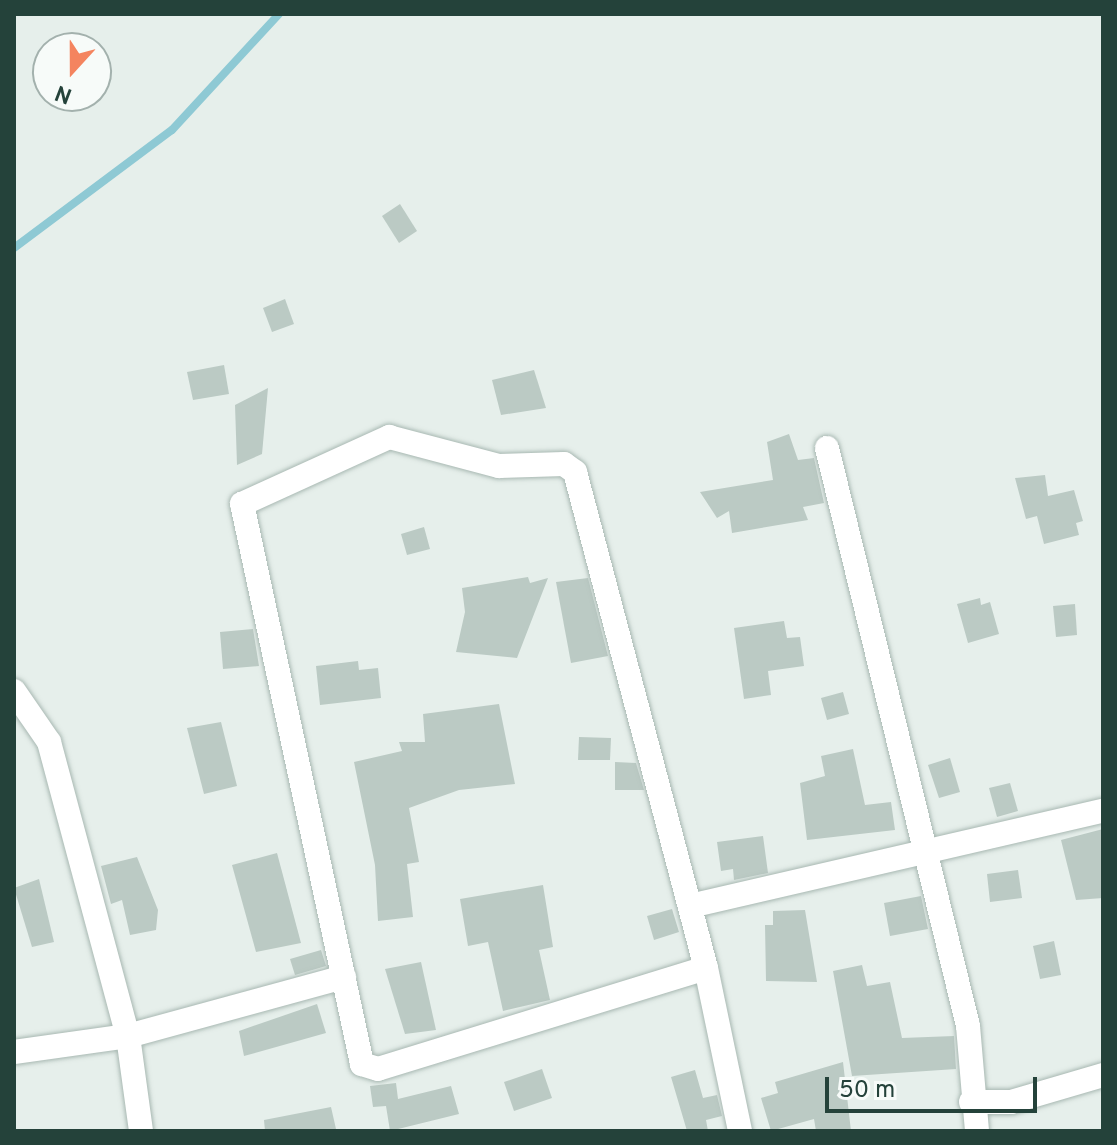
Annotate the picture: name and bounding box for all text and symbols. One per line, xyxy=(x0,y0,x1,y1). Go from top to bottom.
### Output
north arrow xyxy=(32,32,112,112)
text: N xyxy=(52,78,76,108)
scale bar xyxy=(829,1061,1041,1111)
text: 50 m xyxy=(839,1076,895,1106)

